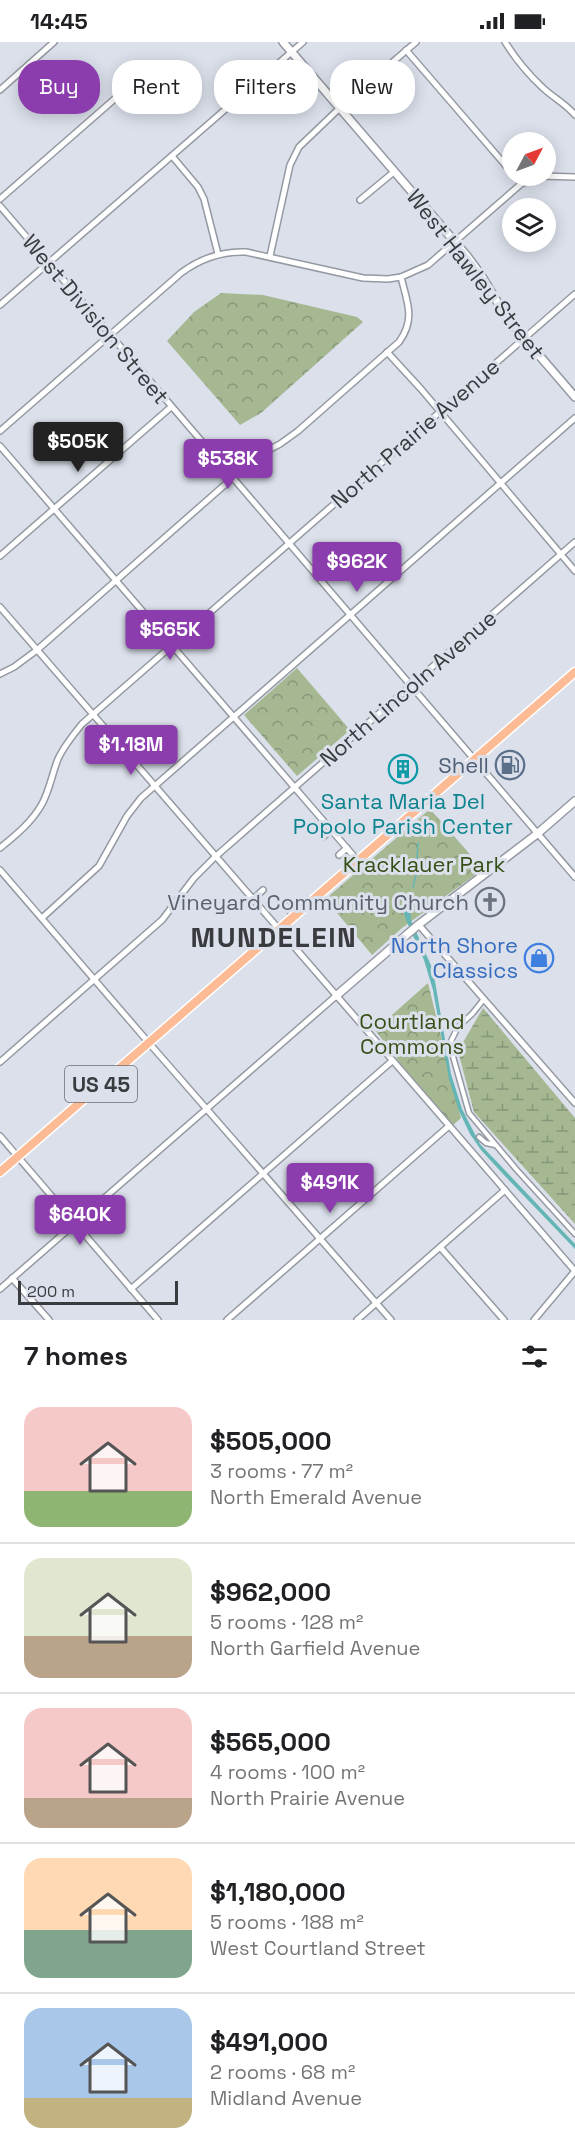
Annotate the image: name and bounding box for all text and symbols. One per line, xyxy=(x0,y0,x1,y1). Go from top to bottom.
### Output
text: 14:45 xyxy=(30,7,88,35)
chip: Buy xyxy=(18,60,100,114)
chip: Rent xyxy=(112,60,202,114)
chip: Filters xyxy=(214,60,318,114)
chip: New xyxy=(330,60,415,114)
north arrow xyxy=(502,132,556,186)
map controls xyxy=(502,132,556,252)
street label: West Hawley Street xyxy=(401,183,551,365)
button: layers xyxy=(502,198,556,252)
street label: West Division Street xyxy=(17,228,175,410)
street label: North Prairie Avenue xyxy=(325,352,505,514)
pin: $505K xyxy=(36,422,120,473)
text: $505K xyxy=(47,428,109,454)
pin: $538K xyxy=(186,439,270,490)
text: $538K xyxy=(198,445,258,471)
pin: $962K xyxy=(315,542,399,593)
text: $962K xyxy=(326,548,388,574)
street label: North Lincoln Avenue xyxy=(314,604,502,772)
pin: $565K xyxy=(128,610,212,661)
text: $565K xyxy=(140,616,201,642)
pin: $1.18M xyxy=(82,725,180,776)
text: $1.18M xyxy=(99,731,163,757)
fuel station icon: Shell xyxy=(494,749,526,781)
place label: Shell xyxy=(438,751,489,779)
building icon: Santa Maria Del Popolo Parish Center xyxy=(387,753,419,785)
place label: Santa Maria Del Popolo Parish Center xyxy=(293,787,513,840)
park label: Kracklauer Park xyxy=(343,850,505,878)
church icon: Vineyard Community Church xyxy=(474,886,506,918)
place label: Vineyard Community Church xyxy=(167,888,469,916)
district label: MUNDELEIN xyxy=(191,919,357,955)
place label: North Shore Classics xyxy=(391,931,518,984)
shop icon: North Shore Classics xyxy=(523,942,555,974)
park label: Courtland Commons xyxy=(359,1007,465,1060)
road number: US 45 xyxy=(65,1066,137,1102)
pin: $491K xyxy=(288,1163,372,1214)
text: $491K xyxy=(301,1169,359,1195)
pin: $640K xyxy=(38,1195,122,1246)
text: $640K xyxy=(49,1201,111,1227)
scale bar xyxy=(18,1278,178,1306)
text: 200 m xyxy=(27,1281,75,1302)
text: 7 homes xyxy=(24,1339,128,1373)
icon: filters xyxy=(518,1340,551,1373)
text: $505,000 xyxy=(210,1424,332,1458)
icon: home xyxy=(72,1431,144,1503)
text: 3 rooms · 77 m² xyxy=(210,1458,353,1484)
text: North Emerald Avenue xyxy=(210,1484,422,1510)
text: $962,000 xyxy=(210,1575,331,1609)
icon: home xyxy=(72,1582,144,1654)
text: 5 rooms · 128 m² xyxy=(210,1609,363,1635)
text: North Garfield Avenue xyxy=(210,1635,420,1661)
text: $565,000 xyxy=(210,1725,331,1759)
icon: home xyxy=(72,1732,144,1804)
text: 4 rooms · 100 m² xyxy=(210,1759,365,1785)
text: North Prairie Avenue xyxy=(210,1785,405,1811)
text: $1,180,000 xyxy=(210,1875,346,1909)
icon: home xyxy=(72,1882,144,1954)
text: 5 rooms · 188 m² xyxy=(210,1909,364,1935)
text: West Courtland Street xyxy=(210,1935,426,1961)
text: $491,000 xyxy=(210,2025,328,2059)
icon: home xyxy=(72,2032,144,2104)
text: 2 rooms · 68 m² xyxy=(210,2059,355,2085)
text: Midland Avenue xyxy=(210,2085,362,2111)

